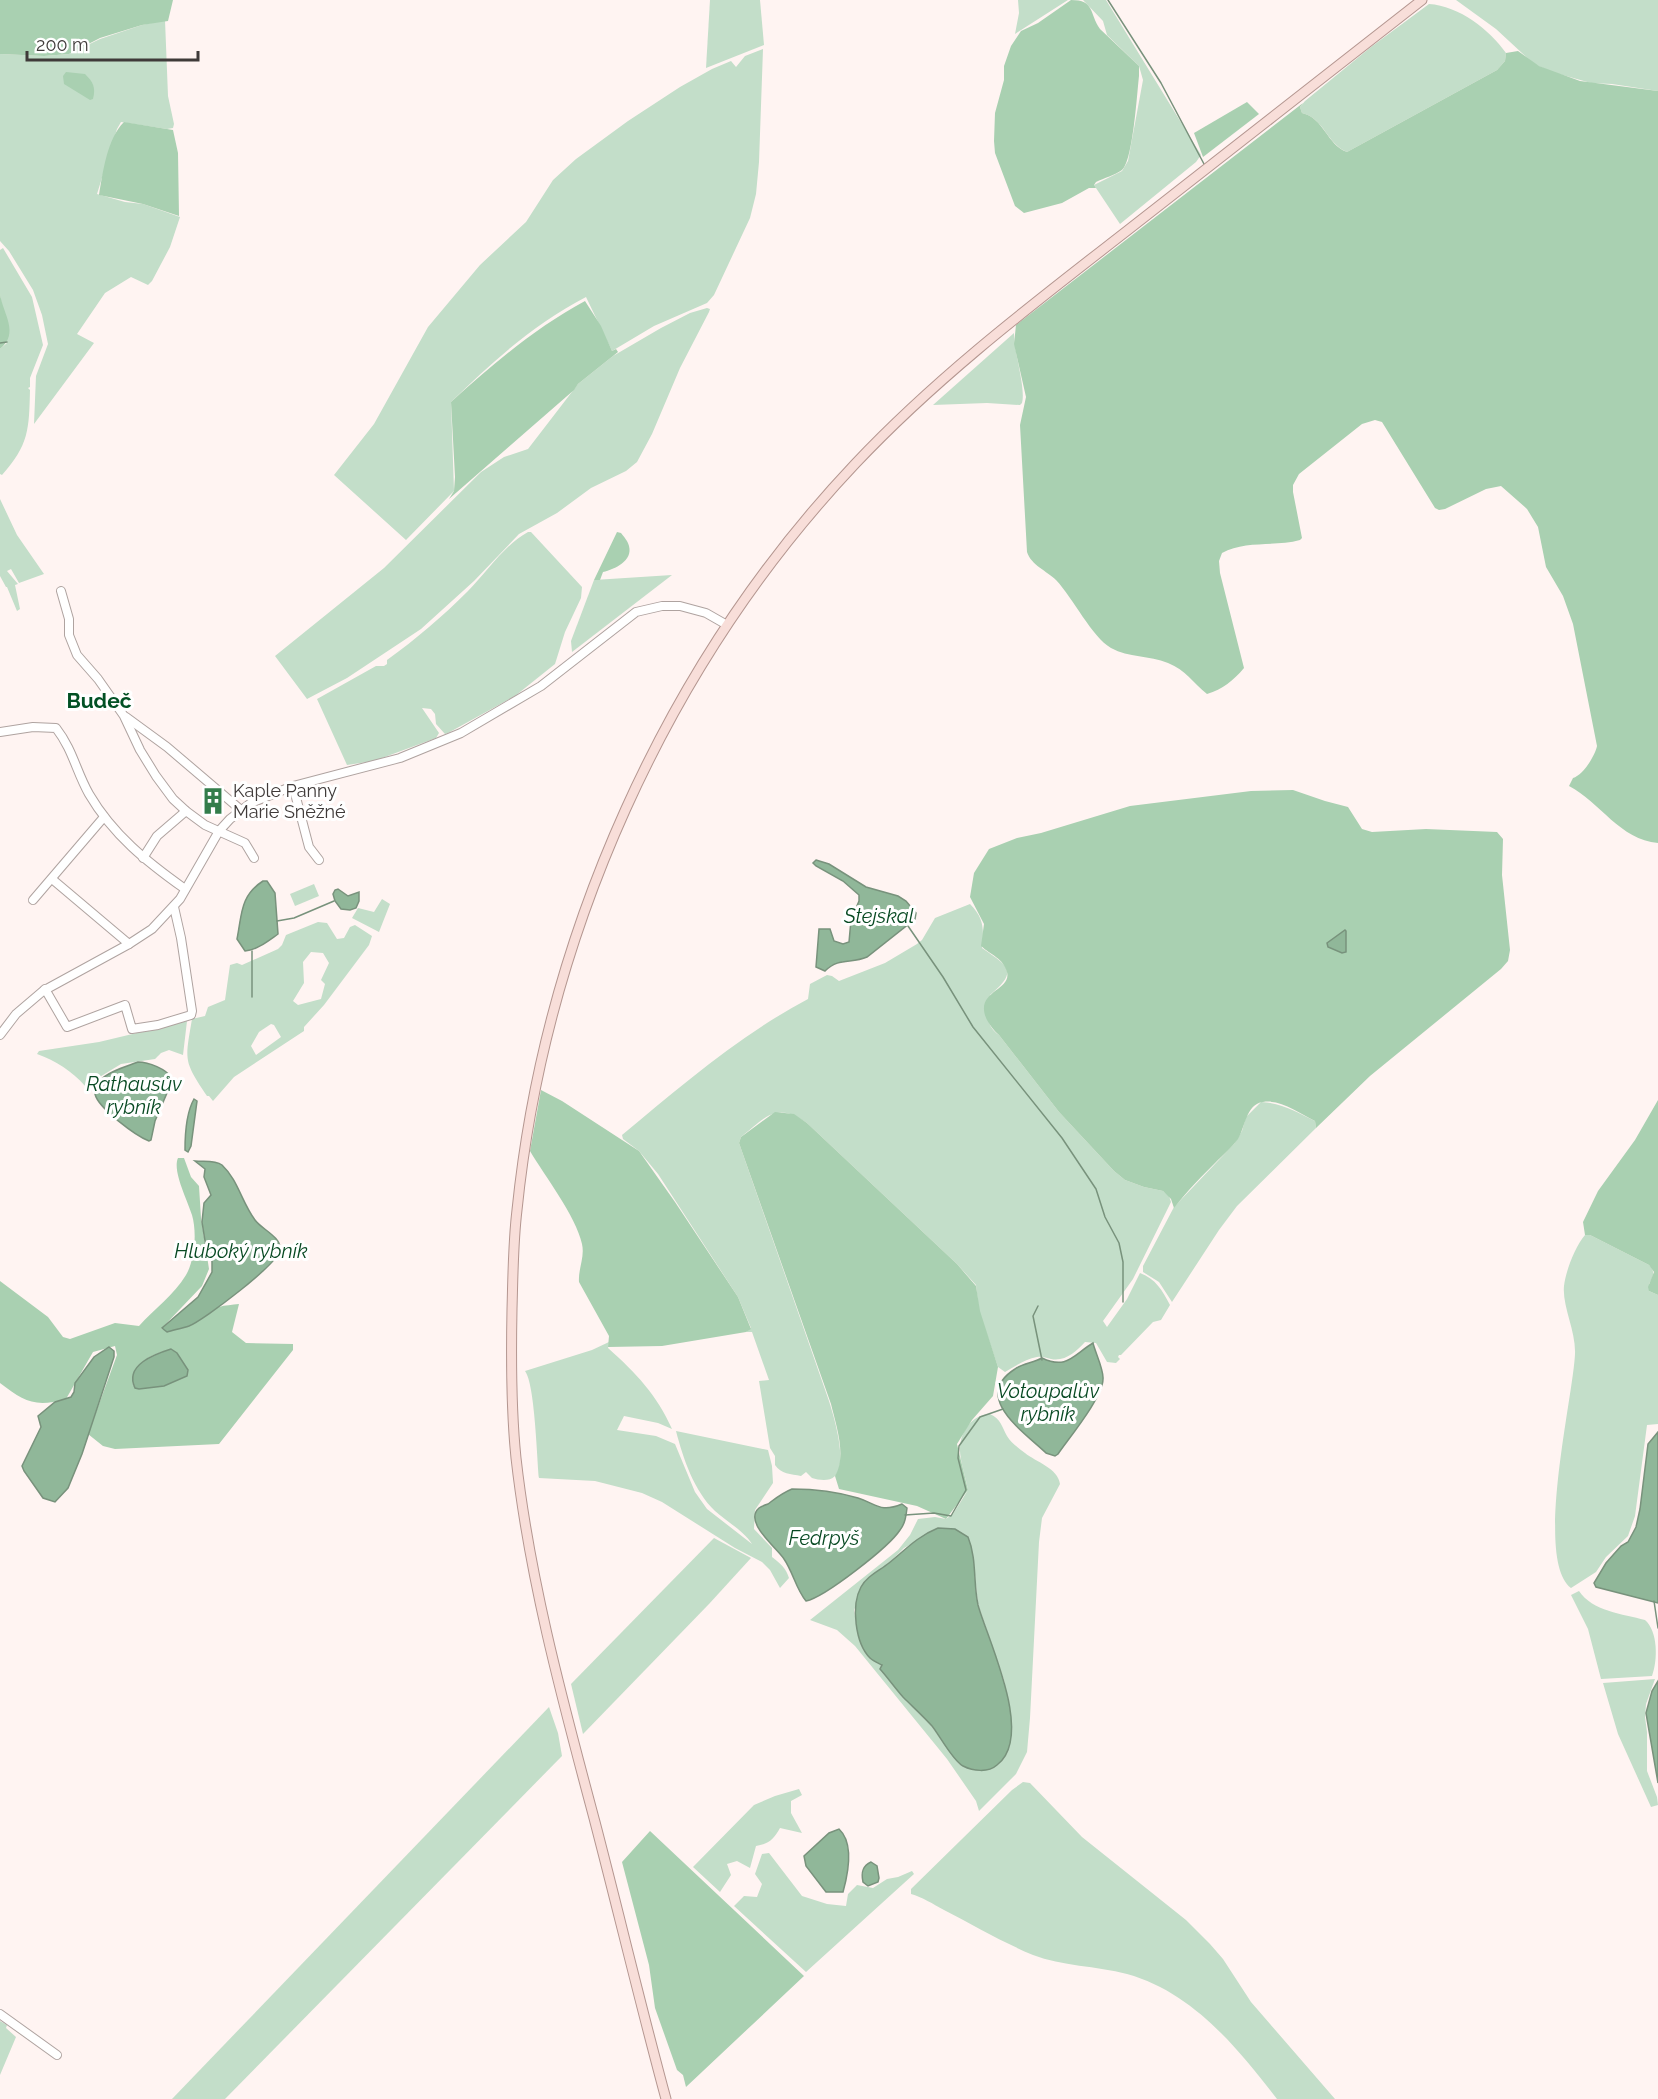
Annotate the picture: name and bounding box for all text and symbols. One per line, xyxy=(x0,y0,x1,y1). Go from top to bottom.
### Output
scale bar xyxy=(27,24,198,62)
text: 200 m xyxy=(36,34,89,55)
district label: Budeč xyxy=(66,688,132,713)
place label: Kaple Panny Marie Sněžné xyxy=(233,780,346,822)
building icon: Kaple Panny Marie Sněžné xyxy=(198,786,228,816)
water label: Stejskal xyxy=(843,904,914,928)
water label: Rathausův rybník xyxy=(86,1072,182,1119)
water label: Hluboký rybník xyxy=(174,1239,308,1263)
water label: Votoupalův rybník xyxy=(997,1379,1099,1426)
water label: Fedrpyš xyxy=(789,1526,860,1550)

